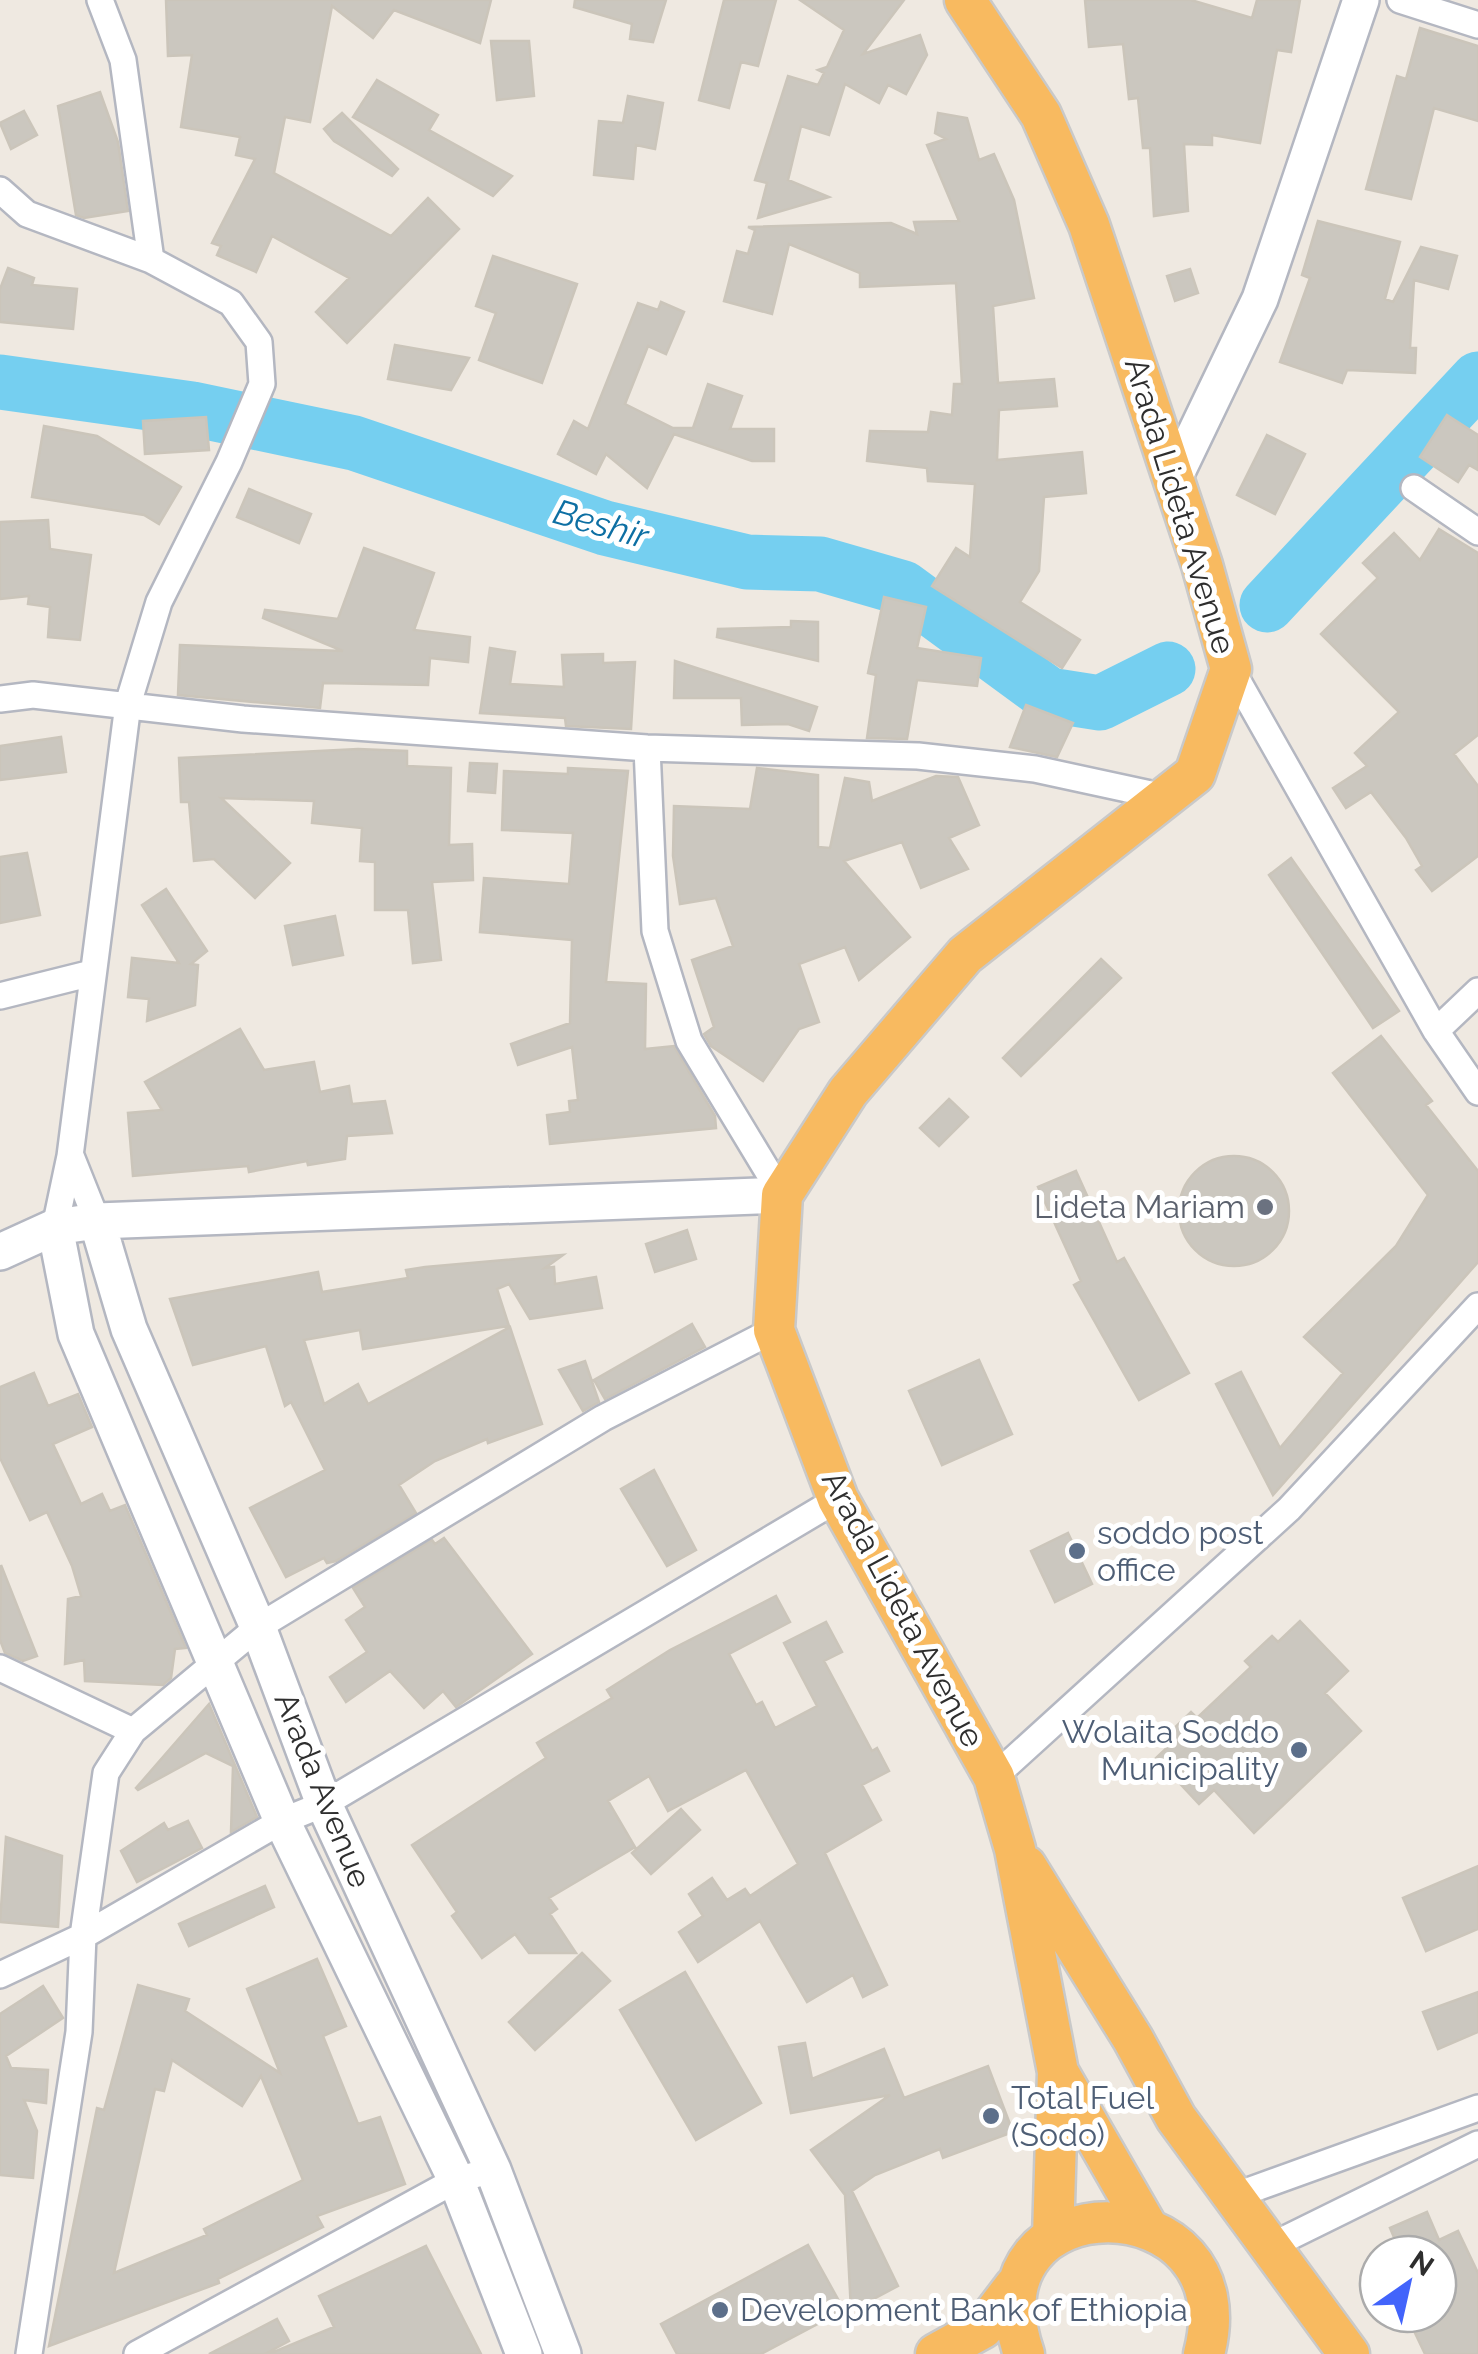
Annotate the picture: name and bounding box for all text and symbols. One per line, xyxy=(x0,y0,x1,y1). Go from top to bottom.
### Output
street label: Arada Lideta Avenue xyxy=(1118,353,1243,658)
water label: Beshir xyxy=(549,491,654,557)
place label: Lideta Mariam xyxy=(1034,1188,1245,1225)
marker: Lideta Mariam xyxy=(1254,1196,1276,1218)
street label: Arada Lideta Avenue xyxy=(815,1464,992,1753)
place label: soddo post office xyxy=(1097,1514,1264,1588)
marker: soddo post office xyxy=(1066,1540,1088,1562)
street label: Arada Avenue xyxy=(268,1687,379,1893)
place label: Wolaita Soddo Municipality xyxy=(1062,1713,1279,1787)
marker: Wolaita Soddo Municipality xyxy=(1288,1739,1310,1761)
place label: Total Fuel (Sodo) xyxy=(1011,2079,1154,2153)
marker: Total Fuel (Sodo) xyxy=(980,2105,1002,2127)
north arrow xyxy=(1358,2234,1458,2334)
text: N xyxy=(1404,2244,1440,2283)
place label: Development Bank of Ethiopia xyxy=(740,2291,1188,2328)
marker: Development Bank of Ethiopia xyxy=(709,2299,731,2321)

